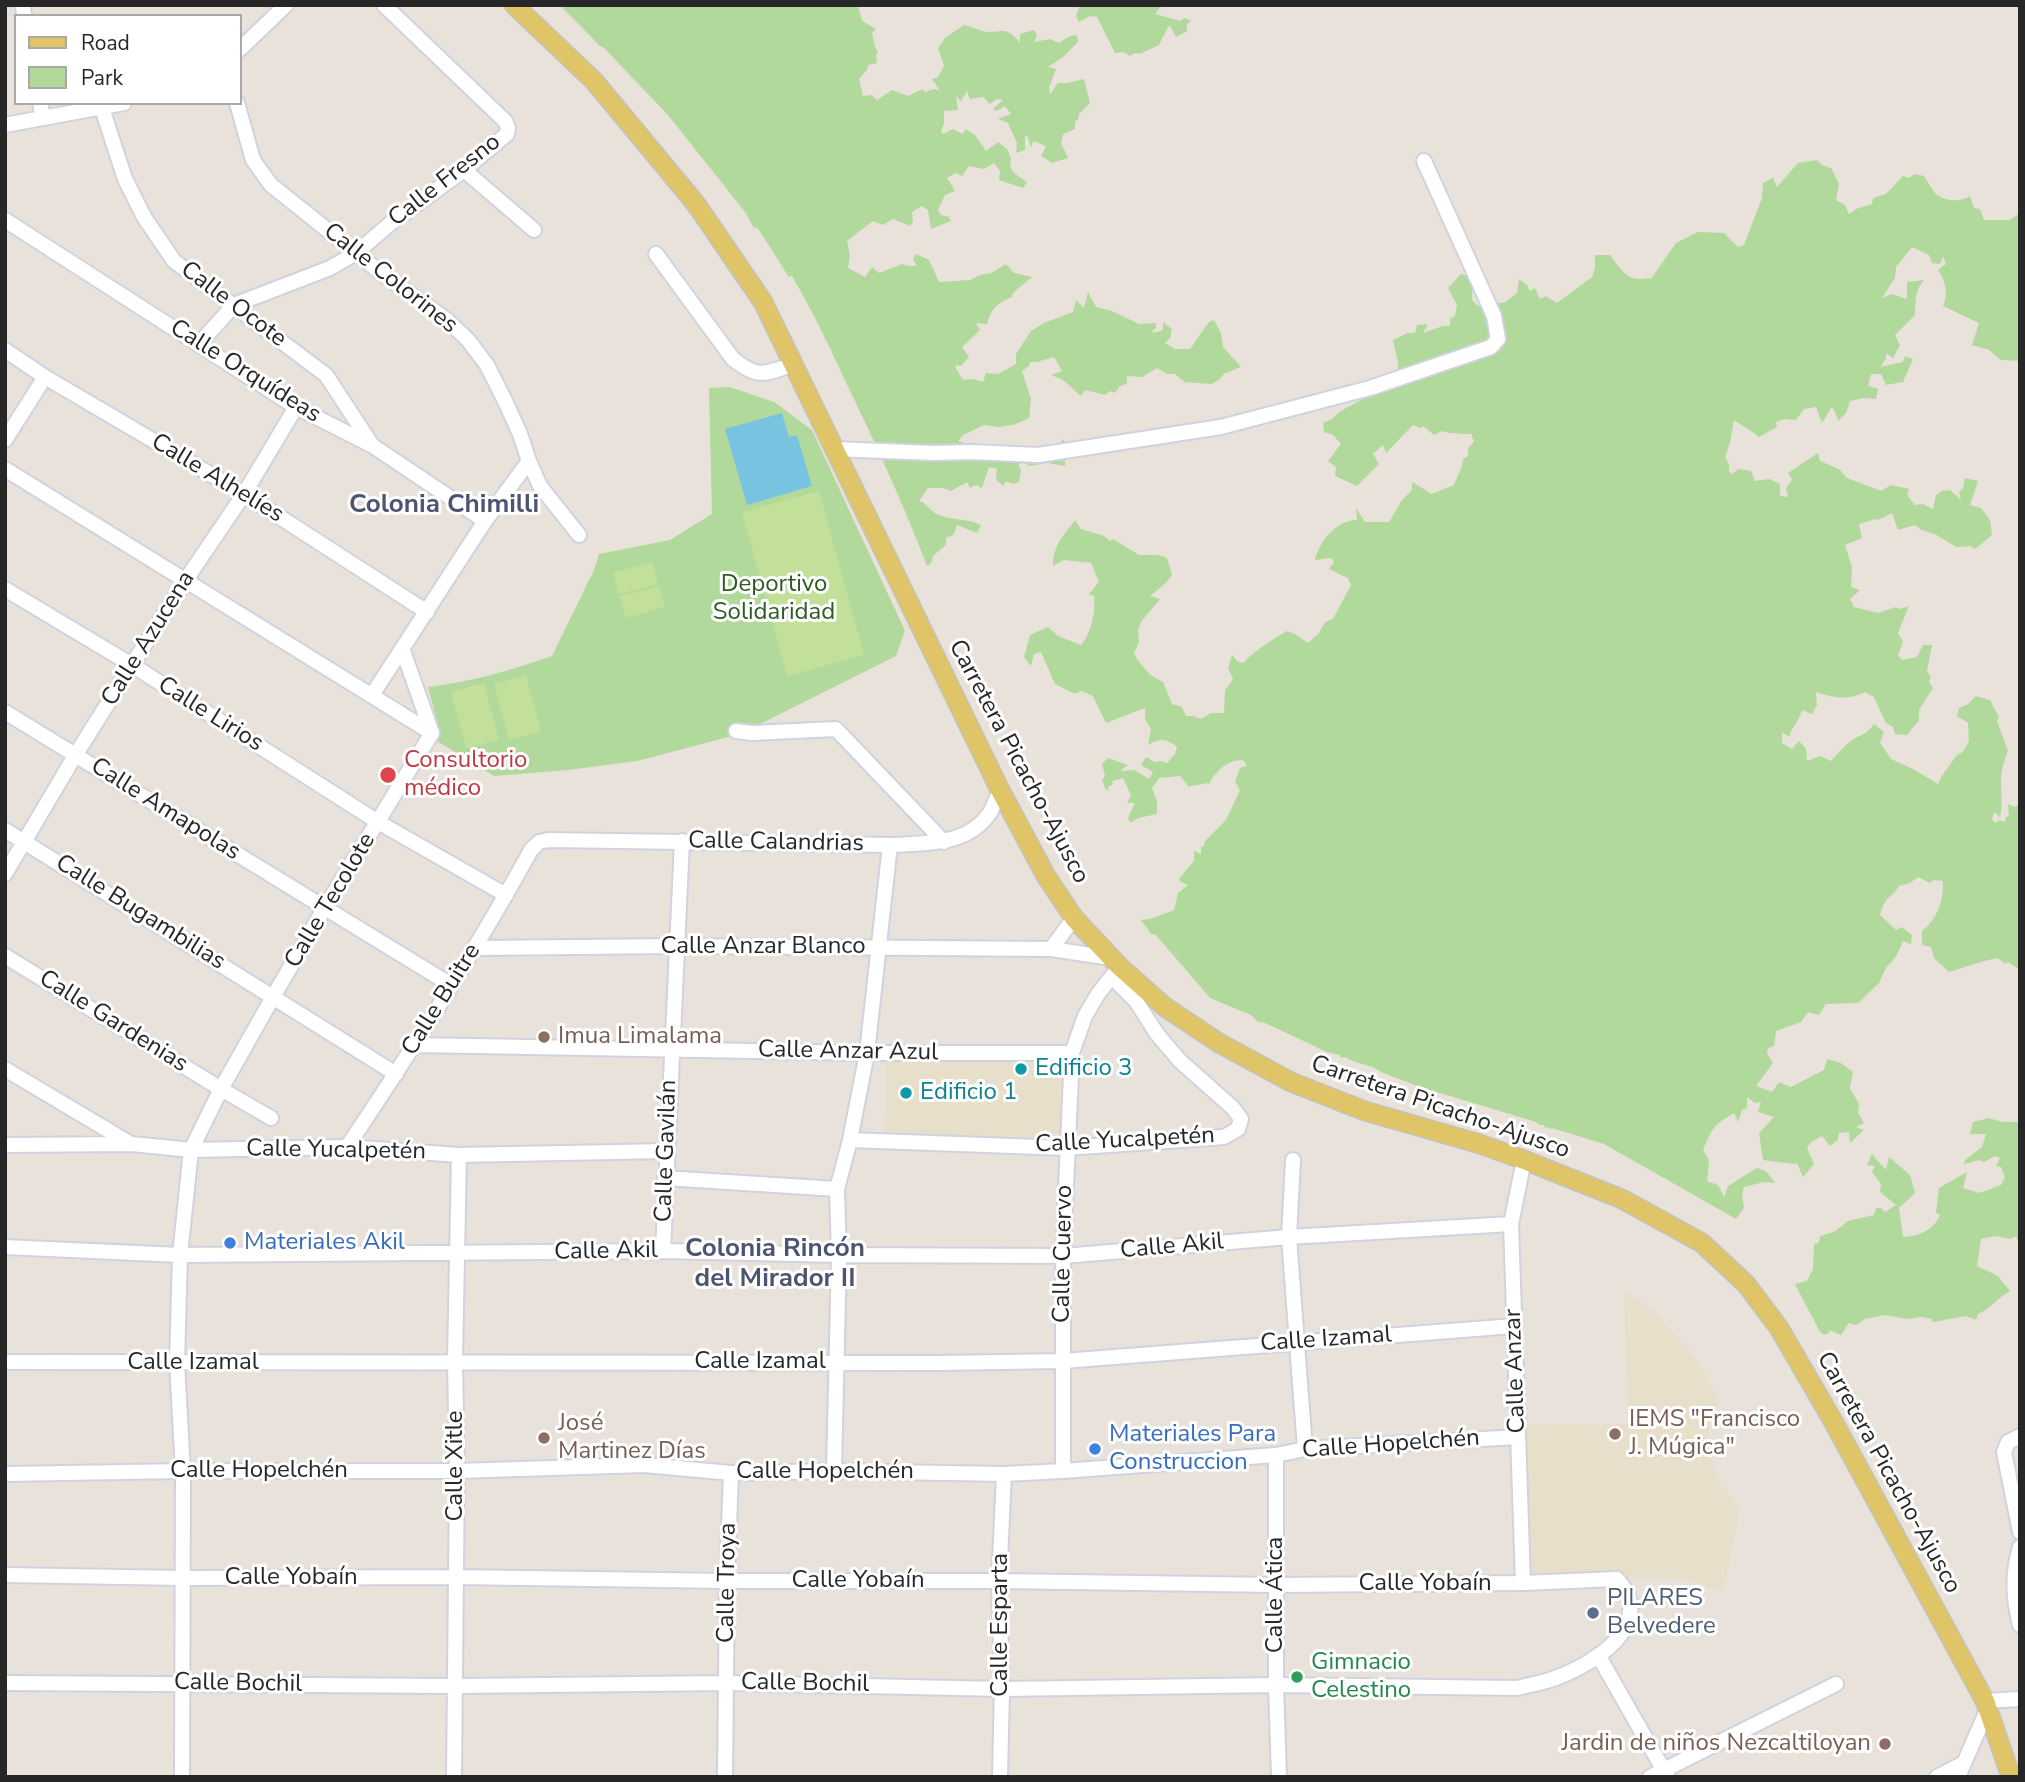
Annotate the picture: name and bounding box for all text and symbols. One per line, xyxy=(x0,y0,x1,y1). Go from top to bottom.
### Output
legend xyxy=(14,14,242,105)
text: Road xyxy=(81,29,130,57)
text: Park xyxy=(81,64,123,92)
street label: Calle Fresno xyxy=(383,128,507,234)
street label: Calle Colorines xyxy=(317,218,463,340)
street label: Calle Ocote xyxy=(174,256,292,354)
street label: Calle Orquídeas xyxy=(164,314,326,430)
street label: Calle Alhelíes xyxy=(146,428,288,530)
district label: Colonia Chimilli xyxy=(349,490,539,522)
street label: Calle Azucena xyxy=(96,566,202,712)
park label: Deportivo Solidaridad xyxy=(713,571,835,627)
street label: Carretera Picacho-Ajusco xyxy=(942,635,1094,889)
street label: Calle Lirios xyxy=(152,671,268,759)
place label: Consultorio médico xyxy=(404,747,527,803)
street label: Calle Amapolas xyxy=(85,752,245,868)
marker: Consultorio médico xyxy=(378,765,398,785)
street label: Calle Calandrias xyxy=(688,827,864,859)
street label: Calle Tecolote xyxy=(279,828,383,974)
street label: Calle Bugambilias xyxy=(50,849,230,977)
street label: Calle Anzar Blanco xyxy=(661,933,865,961)
street label: Calle Buitre xyxy=(396,939,488,1061)
street label: Calle Gardenias xyxy=(33,965,193,1079)
place label: Imua Limalama xyxy=(558,1023,722,1051)
marker: Imua Limalama xyxy=(536,1029,552,1045)
street label: Calle Anzar Azul xyxy=(758,1036,938,1068)
street label: Carretera Picacho-Ajusco xyxy=(1307,1050,1573,1166)
place label: Edificio 3 xyxy=(1035,1055,1132,1083)
marker: Edificio 3 xyxy=(1013,1061,1029,1077)
street label: Calle Gavilán xyxy=(650,1079,684,1223)
place label: Edificio 1 xyxy=(920,1079,1017,1107)
marker: Edificio 1 xyxy=(898,1085,914,1101)
street label: Calle Yucalpetén xyxy=(1034,1122,1216,1160)
street label: Calle Yucalpetén xyxy=(246,1135,426,1167)
street label: Calle Cuervo xyxy=(1048,1185,1080,1323)
street label: Calle Akil xyxy=(1119,1228,1225,1266)
place label: Materiales Akil xyxy=(244,1229,405,1257)
district label: Colonia Rincón del Mirador II xyxy=(685,1234,865,1296)
marker: Materiales Akil xyxy=(222,1235,238,1251)
street label: Calle Akil xyxy=(554,1237,658,1267)
street label: Calle Anzar xyxy=(1499,1308,1533,1434)
street label: Calle Izamal xyxy=(1259,1321,1393,1359)
street label: Carretera Picacho-Ajusco xyxy=(1810,1347,1966,1599)
street label: Calle Izamal xyxy=(694,1348,826,1376)
street label: Calle Izamal xyxy=(127,1349,259,1377)
place label: IEMS "Francisco J. Múgica" xyxy=(1629,1406,1800,1462)
place label: José Martinez Días xyxy=(558,1410,706,1466)
street label: Calle Xitle xyxy=(442,1411,470,1521)
place label: Materiales Para Construccion xyxy=(1109,1421,1276,1477)
street label: Calle Hopelchén xyxy=(1301,1424,1481,1466)
marker: IEMS "Francisco J. Múgica" xyxy=(1607,1426,1623,1442)
marker: José Martinez Días xyxy=(536,1430,552,1446)
marker: Materiales Para Construccion xyxy=(1087,1441,1103,1457)
street label: Calle Hopelchén xyxy=(170,1457,348,1485)
street label: Calle Hopelchén xyxy=(736,1458,914,1486)
street label: Calle Troya xyxy=(713,1522,743,1644)
street label: Calle Ática xyxy=(1262,1537,1290,1653)
street label: Calle Esparta xyxy=(987,1553,1015,1697)
street label: Calle Yobaín xyxy=(224,1564,358,1592)
street label: Calle Yobaín xyxy=(791,1567,925,1595)
street label: Calle Yobaín xyxy=(1358,1570,1492,1598)
place label: PILARES Belvedere xyxy=(1607,1585,1716,1641)
marker: PILARES Belvedere xyxy=(1585,1605,1601,1621)
place label: Gimnacio Celestino xyxy=(1311,1649,1411,1705)
street label: Calle Bochil xyxy=(174,1668,302,1700)
street label: Calle Bochil xyxy=(741,1668,869,1700)
marker: Gimnacio Celestino xyxy=(1289,1669,1305,1685)
place label: Jardin de niños Nezcaltiloyan xyxy=(1561,1730,1871,1758)
marker: Jardin de niños Nezcaltiloyan xyxy=(1877,1736,1893,1752)

